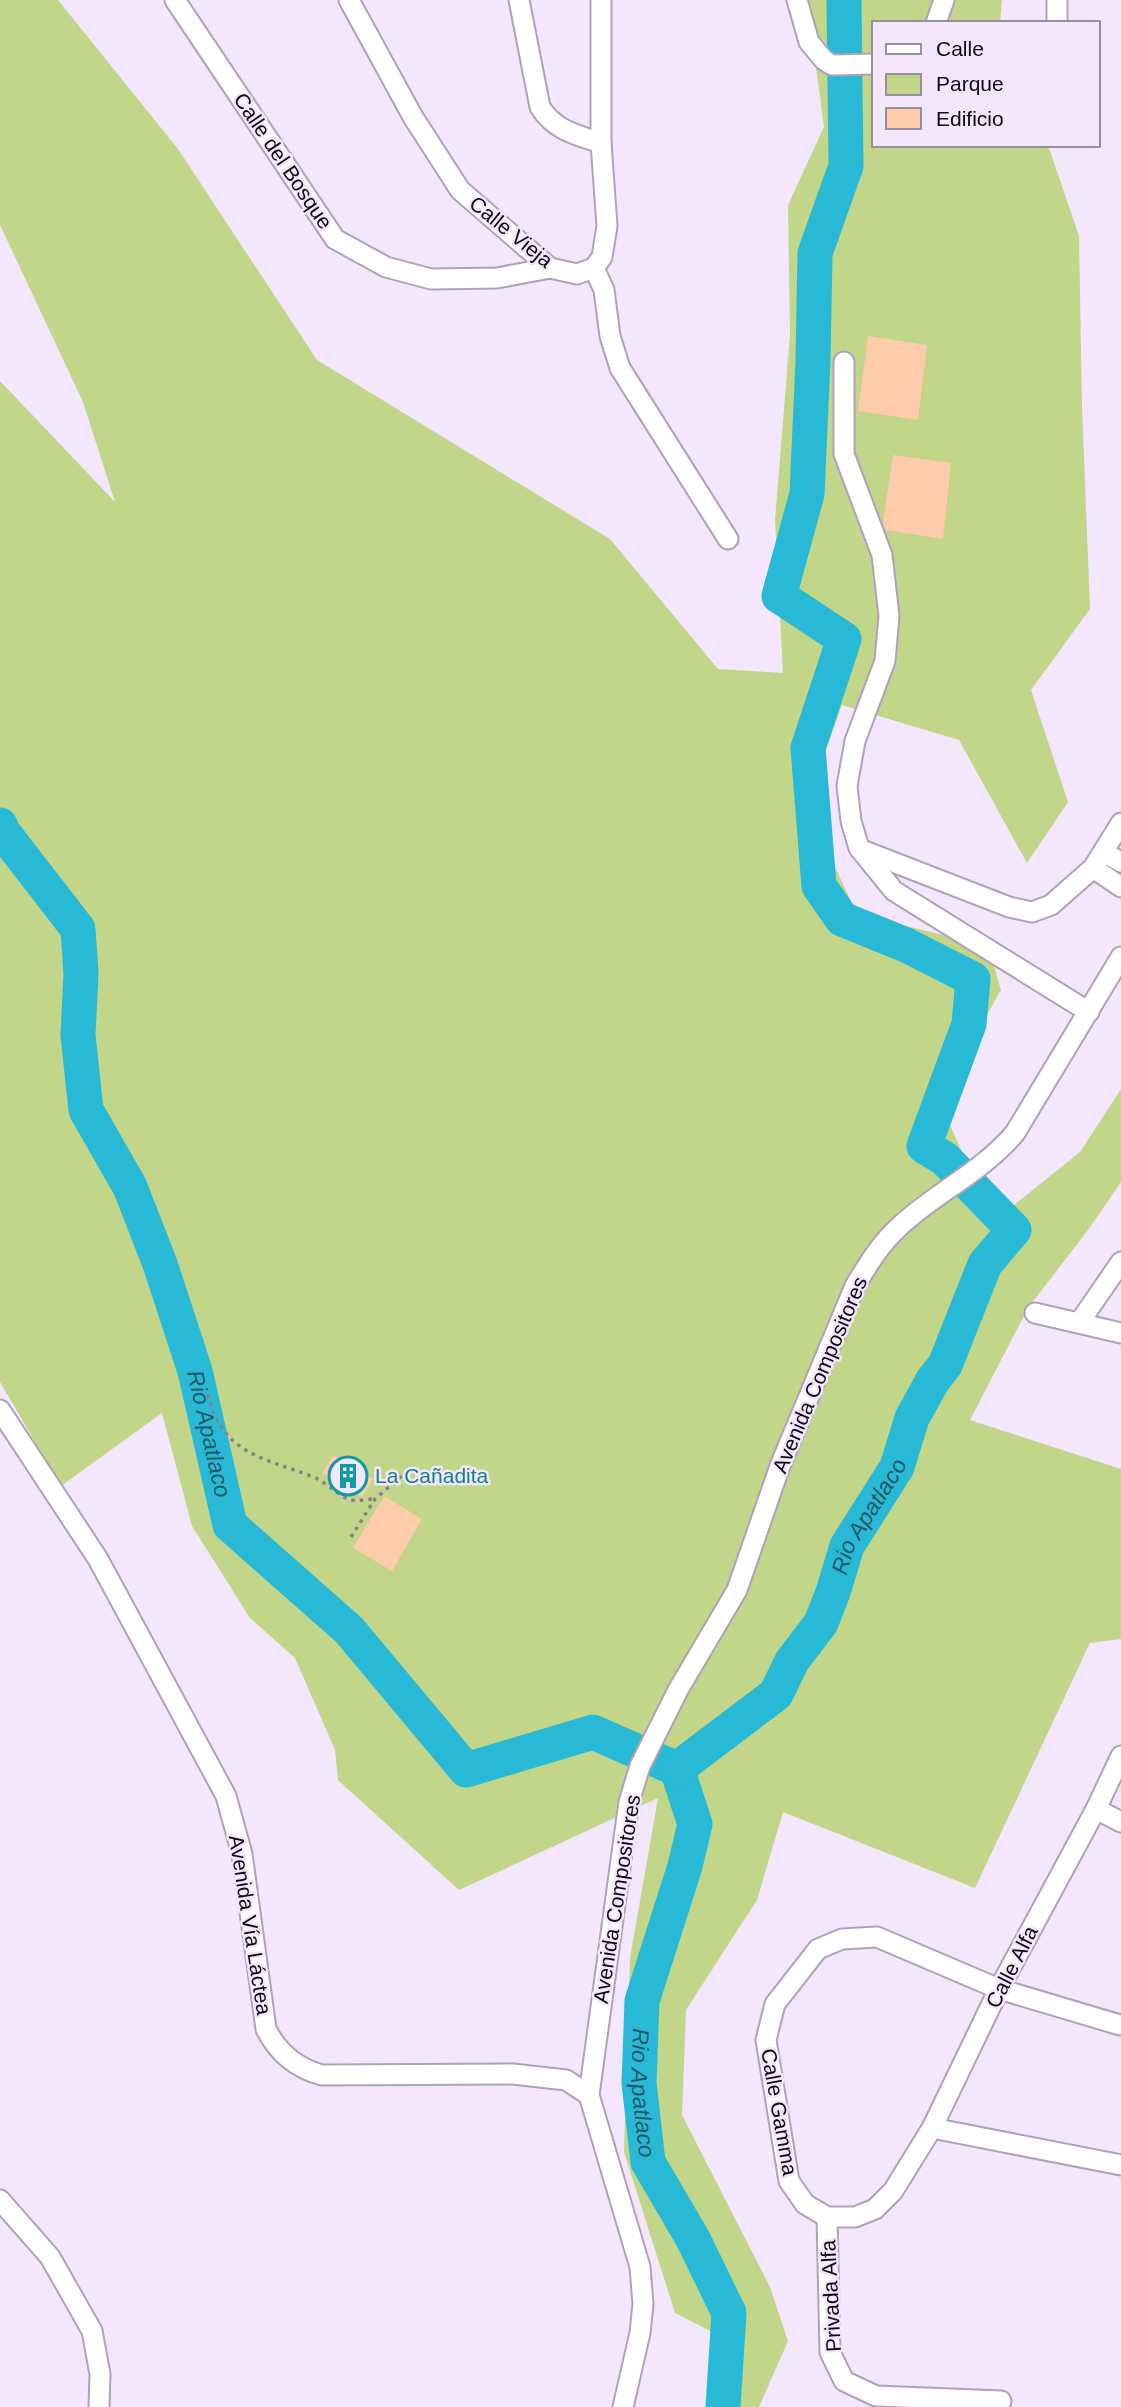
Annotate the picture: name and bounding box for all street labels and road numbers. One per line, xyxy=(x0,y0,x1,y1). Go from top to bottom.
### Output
street label: Calle del Bosque xyxy=(229,88,337,233)
street label: Calle Vieja xyxy=(465,191,558,272)
street label: Avenida Compositores xyxy=(768,1273,871,1476)
street label: Avenida Compositores xyxy=(589,1793,644,2005)
street label: Avenida Vía Láctea xyxy=(225,1833,276,2017)
street label: Calle Alfa xyxy=(981,1922,1042,2012)
street label: Calle Gamma xyxy=(757,2047,802,2177)
street label: Privada Alfa xyxy=(816,2239,845,2353)

